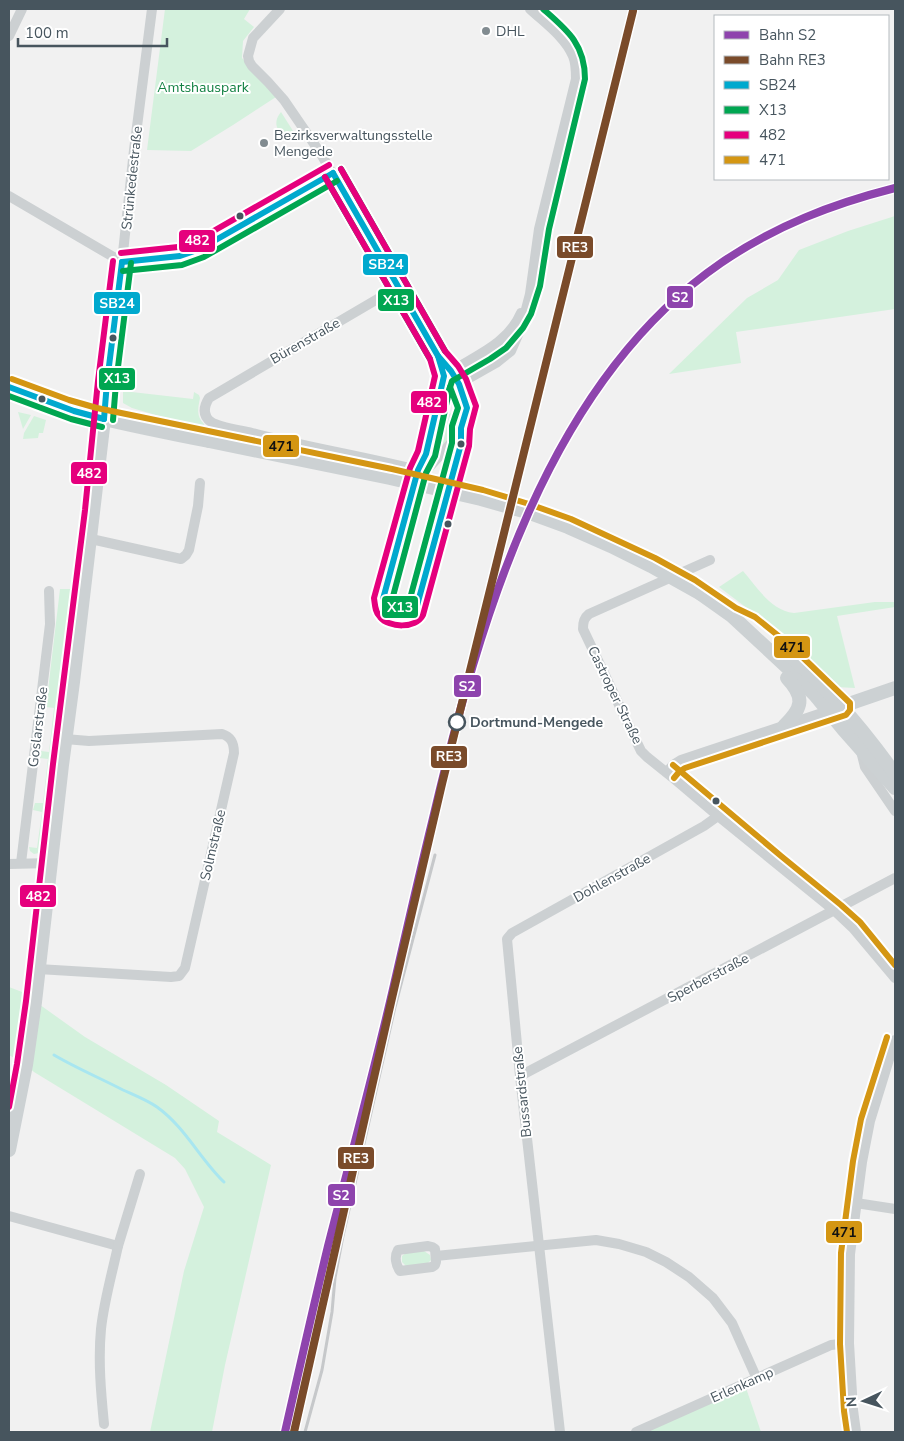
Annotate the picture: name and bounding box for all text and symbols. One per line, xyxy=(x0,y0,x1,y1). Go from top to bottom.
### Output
scale bar xyxy=(18,15,166,47)
legend xyxy=(714,15,889,180)
place label: DHL xyxy=(496,22,525,41)
text: 100 m xyxy=(25,23,69,43)
marker: DHL xyxy=(480,25,492,37)
text: Bahn S2 xyxy=(759,25,816,45)
text: Bahn RE3 xyxy=(759,50,826,70)
text: SB24 xyxy=(759,75,796,95)
park label: Amtshauspark xyxy=(157,78,250,97)
text: X13 xyxy=(759,100,787,120)
street label: Strünkedestraße xyxy=(117,125,147,231)
text: 482 xyxy=(759,125,786,145)
place label: Bezirksverwaltungsstelle Mengede xyxy=(274,126,432,161)
marker: Bezirksverwaltungsstelle Mengede xyxy=(258,137,270,149)
text: 471 xyxy=(759,150,786,170)
unlabelled marker xyxy=(235,211,245,221)
line badge: 482 xyxy=(178,229,216,253)
text: 482 xyxy=(184,231,210,250)
line badge: RE3 xyxy=(556,235,594,259)
text: RE3 xyxy=(562,238,588,257)
line badge: SB24 xyxy=(362,253,409,276)
text: SB24 xyxy=(368,255,404,274)
line badge: S2 xyxy=(666,285,694,309)
line badge: X13 xyxy=(377,288,415,312)
text: S2 xyxy=(671,288,689,307)
line badge: SB24 xyxy=(93,291,141,315)
text: X13 xyxy=(382,291,409,310)
text: SB24 xyxy=(99,294,135,313)
street label: Bürenstraße xyxy=(267,313,343,369)
unlabelled marker xyxy=(108,333,118,343)
line badge: X13 xyxy=(98,367,136,391)
text: X13 xyxy=(103,369,130,388)
line badge: 482 xyxy=(410,390,448,414)
text: 482 xyxy=(416,393,442,412)
unlabelled marker xyxy=(37,394,47,404)
line badge: 471 xyxy=(262,434,300,458)
text: 471 xyxy=(268,437,294,456)
unlabelled marker xyxy=(456,439,466,449)
line badge: 482 xyxy=(70,461,108,485)
text: 482 xyxy=(76,464,102,483)
unlabelled marker xyxy=(443,519,453,529)
line badge: X13 xyxy=(381,595,419,619)
text: X13 xyxy=(386,598,413,617)
line badge: 471 xyxy=(773,635,811,659)
text: 471 xyxy=(779,638,805,657)
street label: Castroper Straße xyxy=(583,643,647,747)
line badge: S2 xyxy=(453,674,482,698)
text: S2 xyxy=(458,677,476,696)
street label: Goslarstraße xyxy=(24,686,52,768)
marker: Dortmund-Mengede xyxy=(448,713,466,731)
place label: Dortmund-Mengede xyxy=(470,713,603,732)
line badge: RE3 xyxy=(430,745,468,769)
text: RE3 xyxy=(436,747,462,766)
unlabelled marker xyxy=(711,796,721,806)
street label: Solmstraße xyxy=(196,808,230,882)
street label: Dohlenstraße xyxy=(570,849,654,907)
line badge: 482 xyxy=(19,884,57,908)
text: 482 xyxy=(25,887,51,906)
street label: Sperberstraße xyxy=(664,949,752,1007)
street label: Bussardstraße xyxy=(508,1046,536,1138)
line badge: RE3 xyxy=(337,1146,375,1170)
text: RE3 xyxy=(343,1149,369,1168)
line badge: S2 xyxy=(327,1183,356,1207)
text: S2 xyxy=(332,1186,350,1205)
line badge: 471 xyxy=(825,1220,863,1244)
text: 471 xyxy=(831,1223,857,1242)
street label: Erlenkamp xyxy=(707,1363,777,1407)
north arrow xyxy=(839,1376,889,1426)
text: N xyxy=(842,1396,861,1408)

